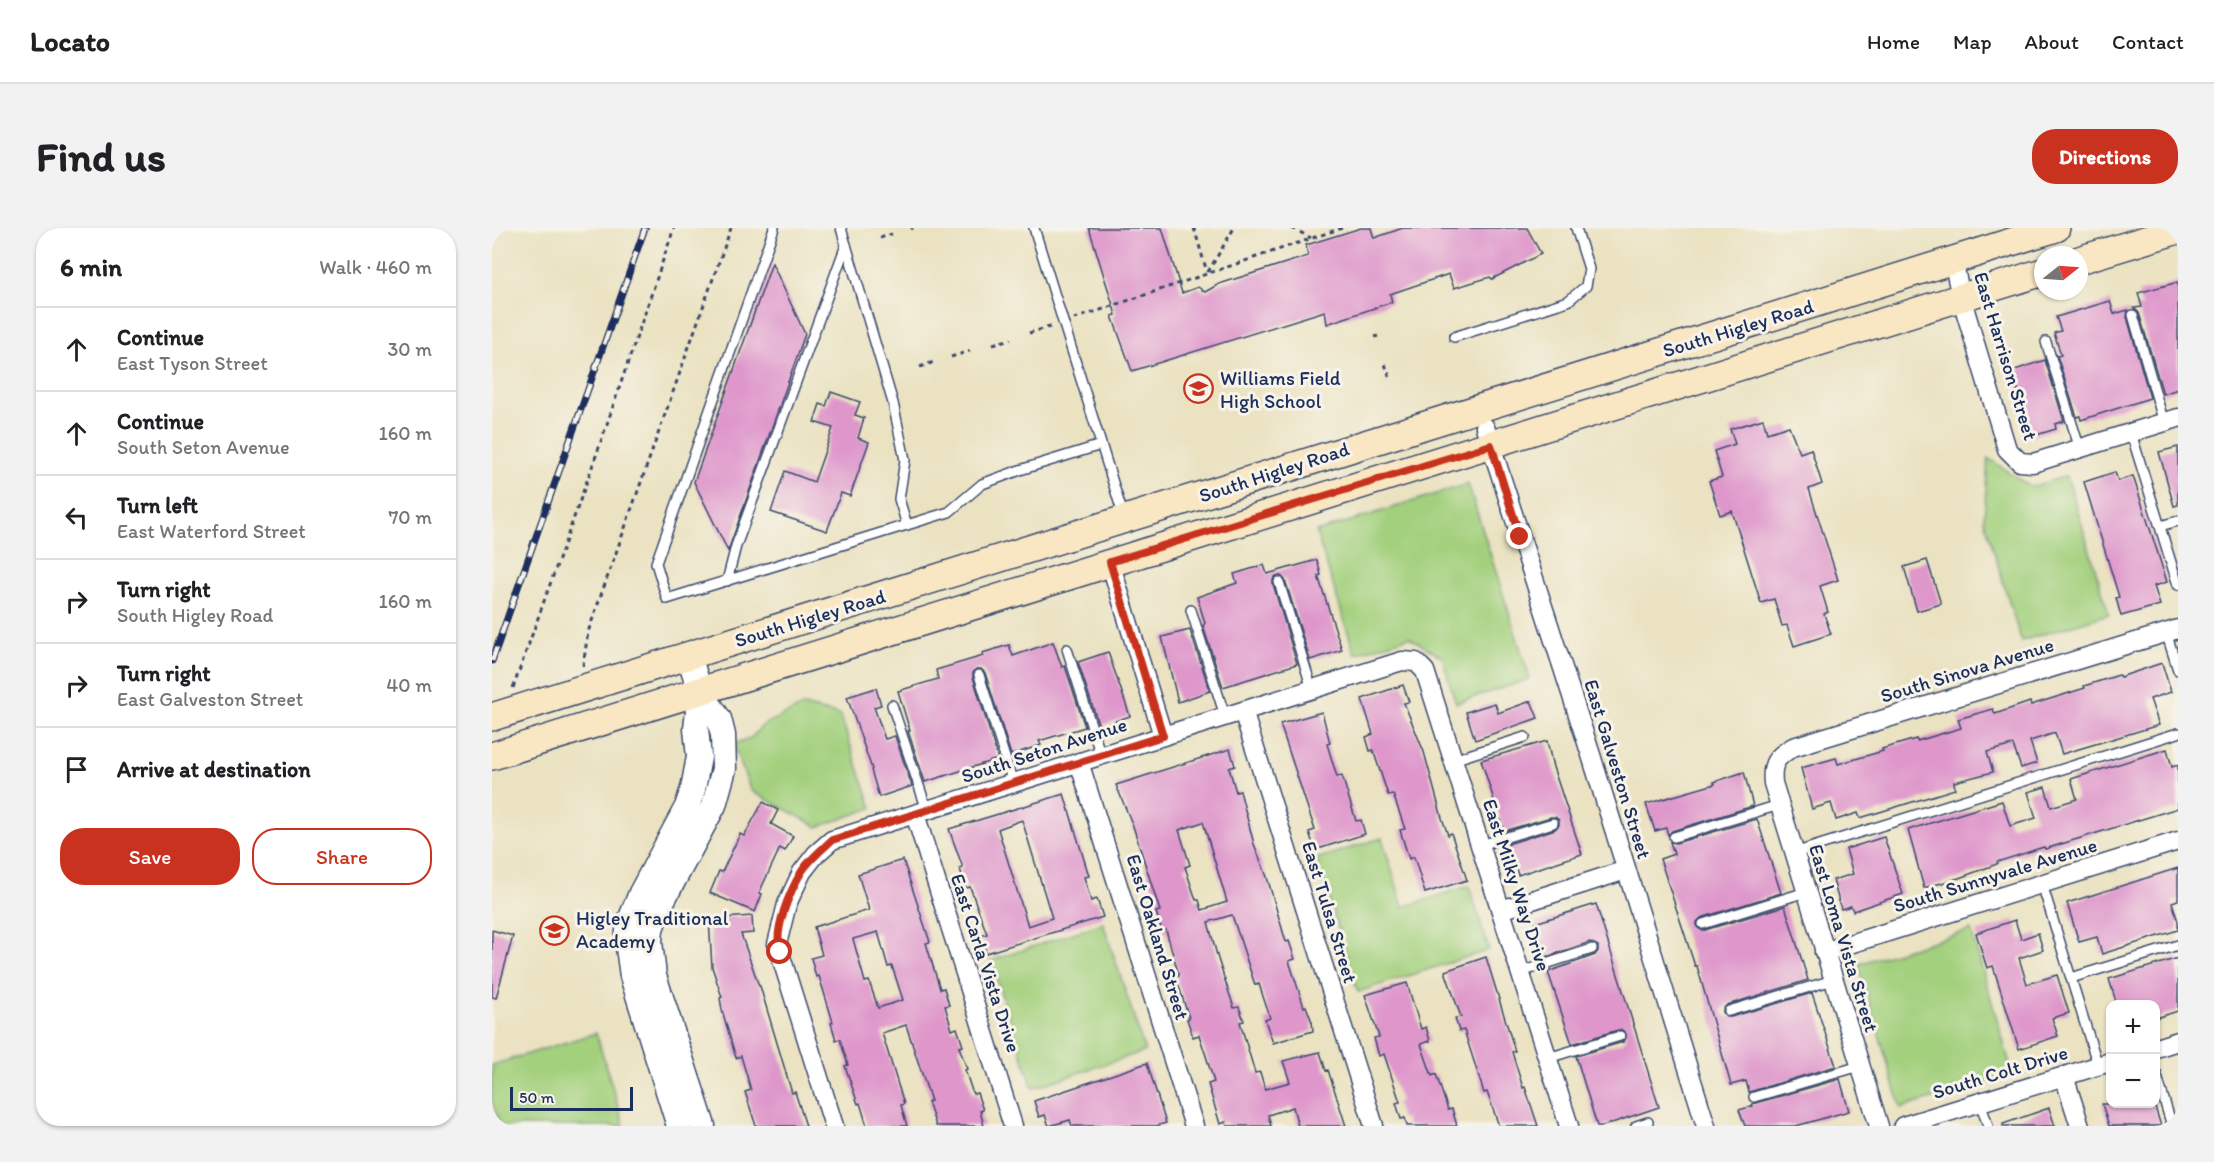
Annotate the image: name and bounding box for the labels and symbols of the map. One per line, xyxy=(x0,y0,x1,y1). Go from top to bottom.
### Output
north arrow xyxy=(2034,246,2088,300)
street label: East Harrison Street xyxy=(1969,269,2043,443)
street label: South Higley Road xyxy=(1660,294,1816,362)
place label: Williams Field High School xyxy=(1220,366,1341,413)
school or university icon: Williams Field High School xyxy=(1183,373,1215,405)
street label: South Higley Road xyxy=(1196,436,1352,508)
route end xyxy=(1506,523,1532,549)
street label: South Higley Road xyxy=(732,584,888,652)
street label: South Sinova Avenue xyxy=(1878,632,2056,708)
street label: East Galveston Street xyxy=(1579,676,1657,862)
street label: South Seton Avenue xyxy=(958,712,1130,788)
street label: East Milky Way Drive xyxy=(1478,796,1556,974)
street label: South Sunnyvale Avenue xyxy=(1890,833,2100,917)
street label: East Tulsa Street xyxy=(1297,838,1363,986)
street label: East Loma Vista Street xyxy=(1804,841,1884,1035)
street label: East Oakland Street xyxy=(1121,851,1195,1023)
street label: East Carla Vista Drive xyxy=(946,871,1026,1055)
place label: Higley Traditional Academy xyxy=(576,906,729,953)
school or university icon: Higley Traditional Academy xyxy=(539,914,571,946)
route start xyxy=(766,938,792,964)
street label: South Colt Drive xyxy=(1930,1040,2070,1104)
scale bar xyxy=(510,1084,633,1112)

